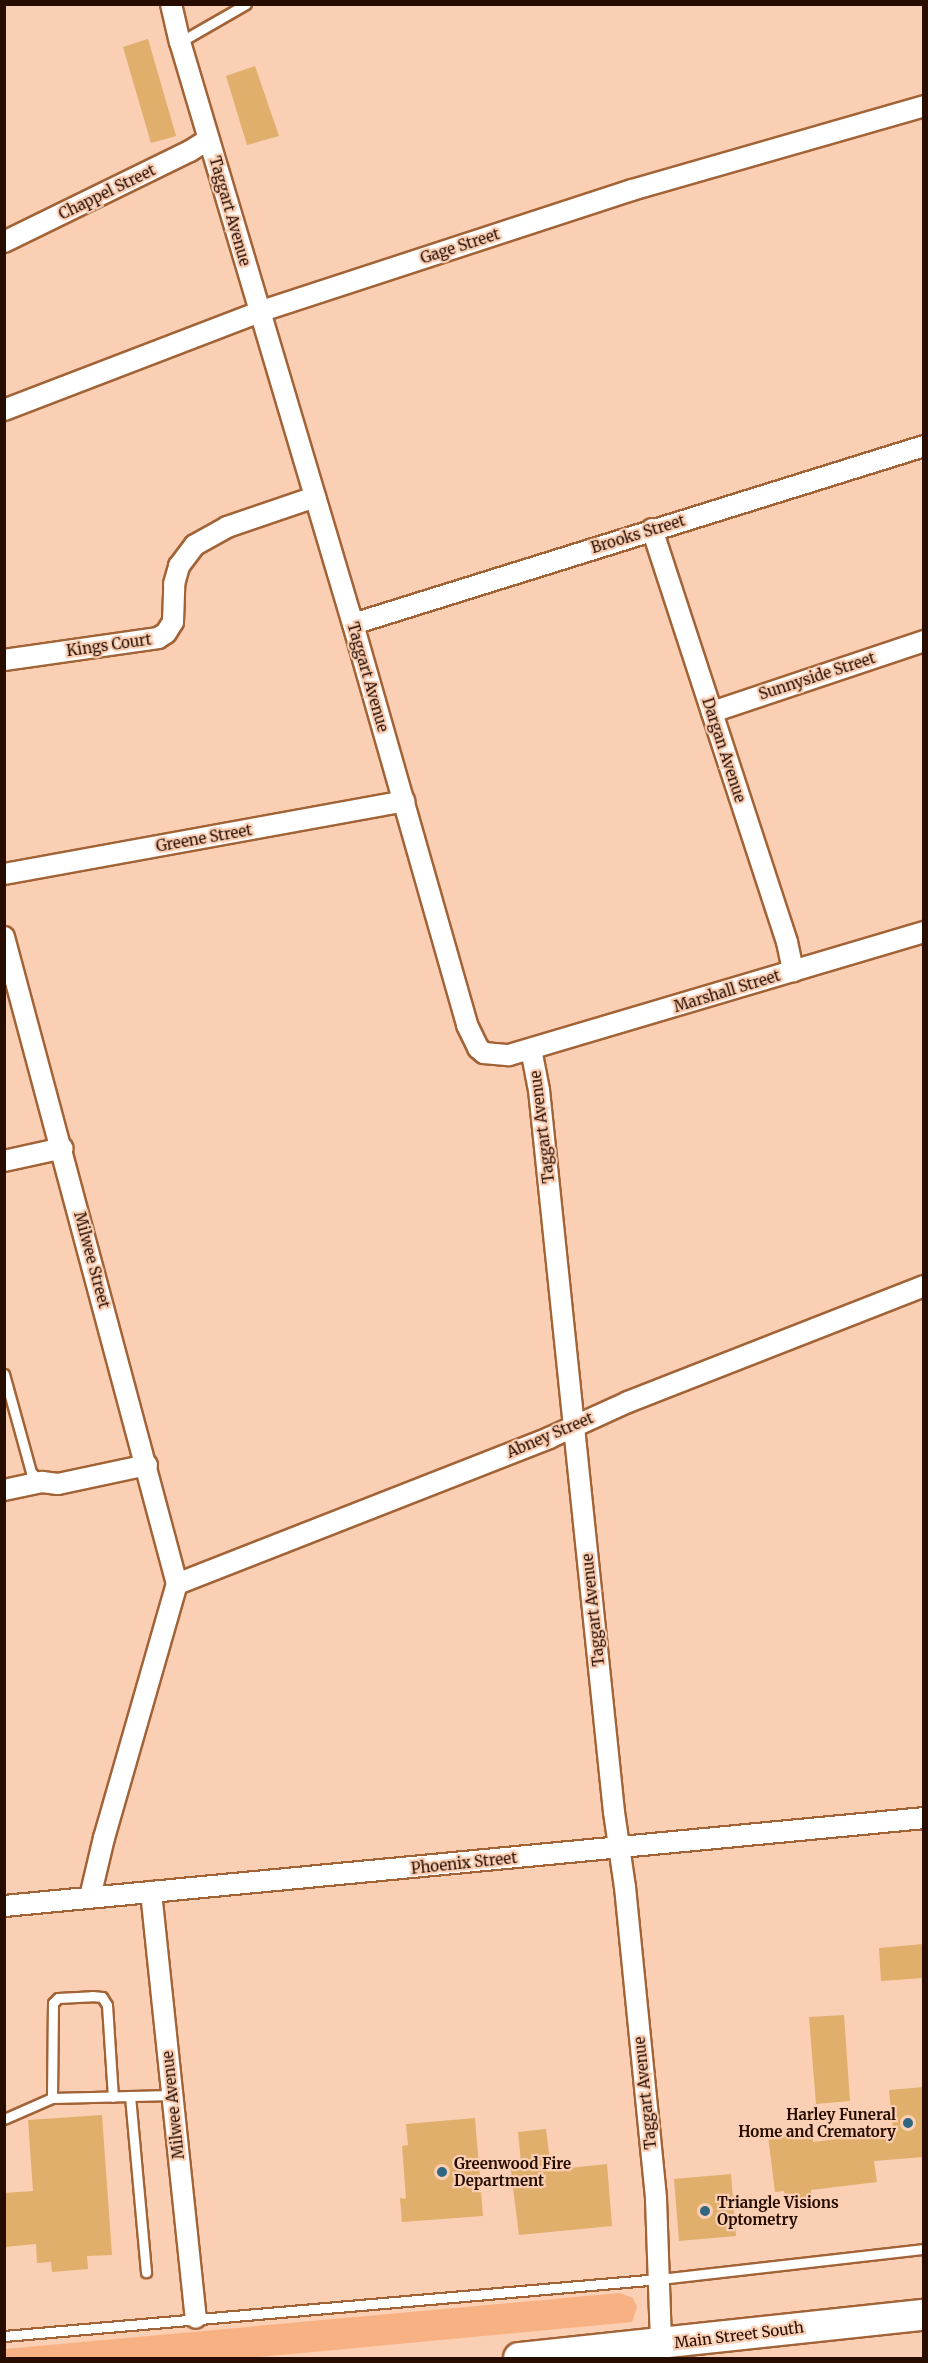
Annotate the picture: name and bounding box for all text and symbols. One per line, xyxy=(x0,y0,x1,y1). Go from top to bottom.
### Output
street label: Taggart Avenue xyxy=(206,154,254,268)
street label: Chappel Street xyxy=(56,161,158,223)
street label: Gage Street xyxy=(418,225,502,267)
street label: Brooks Street xyxy=(589,511,687,557)
street label: Taggart Avenue xyxy=(344,620,392,734)
street label: Kings Court xyxy=(65,630,153,660)
street label: Sunnyside Street xyxy=(756,649,878,703)
street label: Dargan Avenue xyxy=(699,695,749,805)
street label: Greene Street xyxy=(155,821,253,855)
street label: Marshall Street xyxy=(672,966,782,1016)
street label: Taggart Avenue xyxy=(526,1070,558,1184)
street label: Milwee Street xyxy=(70,1210,114,1310)
street label: Abney Street xyxy=(504,1409,596,1461)
street label: Taggart Avenue xyxy=(578,1553,608,1667)
street label: Phoenix Street xyxy=(410,1848,518,1878)
street label: Taggart Avenue xyxy=(630,2036,660,2150)
street label: Milwee Avenue xyxy=(158,2050,188,2160)
place label: Harley Funeral Home and Crematory xyxy=(738,2105,896,2140)
marker: Harley Funeral Home and Crematory xyxy=(901,2116,915,2130)
place label: Greenwood Fire Department xyxy=(454,2154,571,2189)
marker: Greenwood Fire Department xyxy=(435,2165,449,2179)
place label: Triangle Visions Optometry xyxy=(717,2193,839,2228)
marker: Triangle Visions Optometry xyxy=(698,2204,712,2218)
street label: Main Street South xyxy=(673,2318,805,2352)

